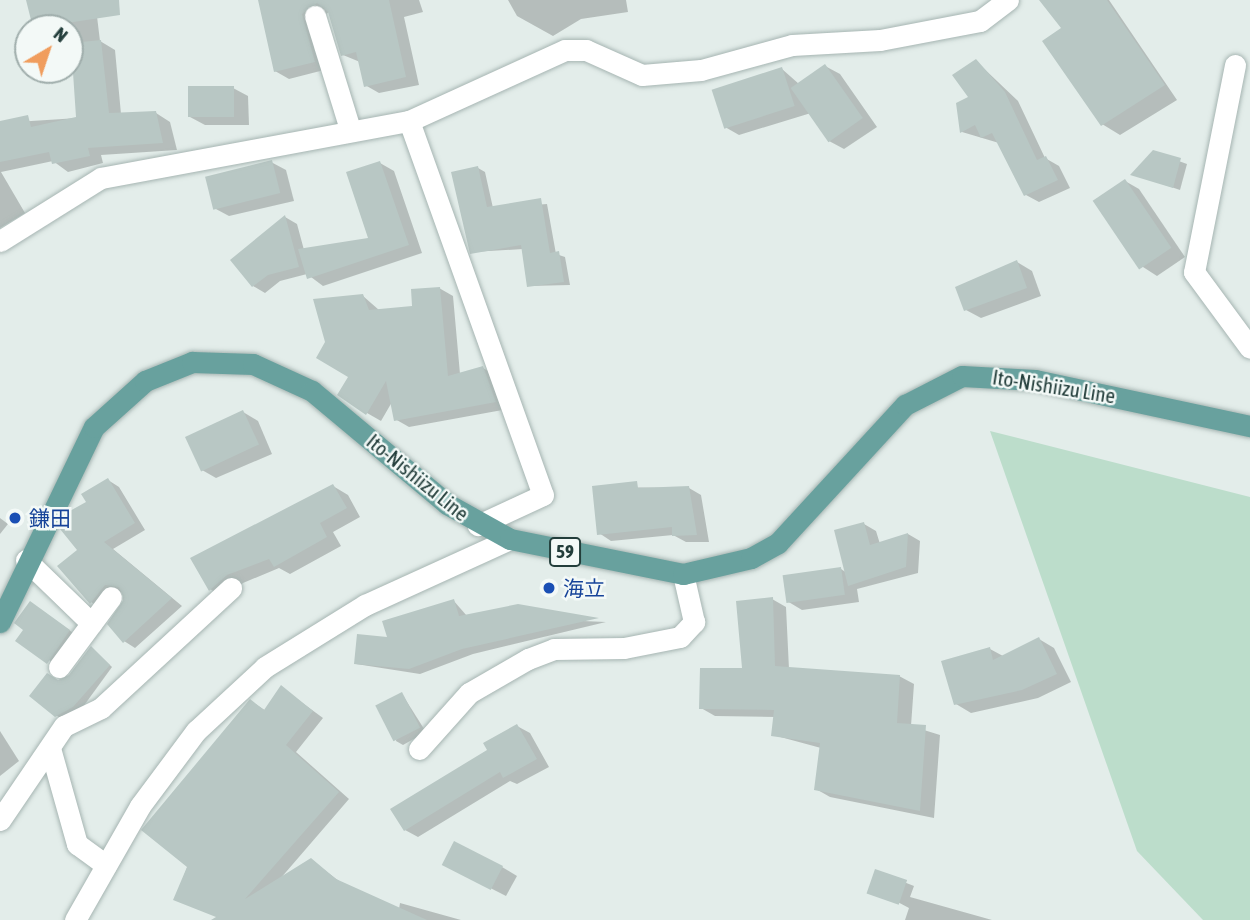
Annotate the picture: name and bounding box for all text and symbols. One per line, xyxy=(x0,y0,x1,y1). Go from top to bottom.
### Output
north arrow xyxy=(14,14,84,84)
text: N xyxy=(50,22,72,46)
street label: Ito-Nishiizu Line xyxy=(991,364,1117,408)
street label: Ito-Nishiizu Line xyxy=(362,428,474,526)
place label: 鎌田 xyxy=(29,505,71,531)
marker: 鎌田 xyxy=(7,510,23,526)
road number: 59 xyxy=(548,537,582,568)
place label: 海立 xyxy=(563,575,605,601)
marker: 海立 xyxy=(541,580,557,596)

